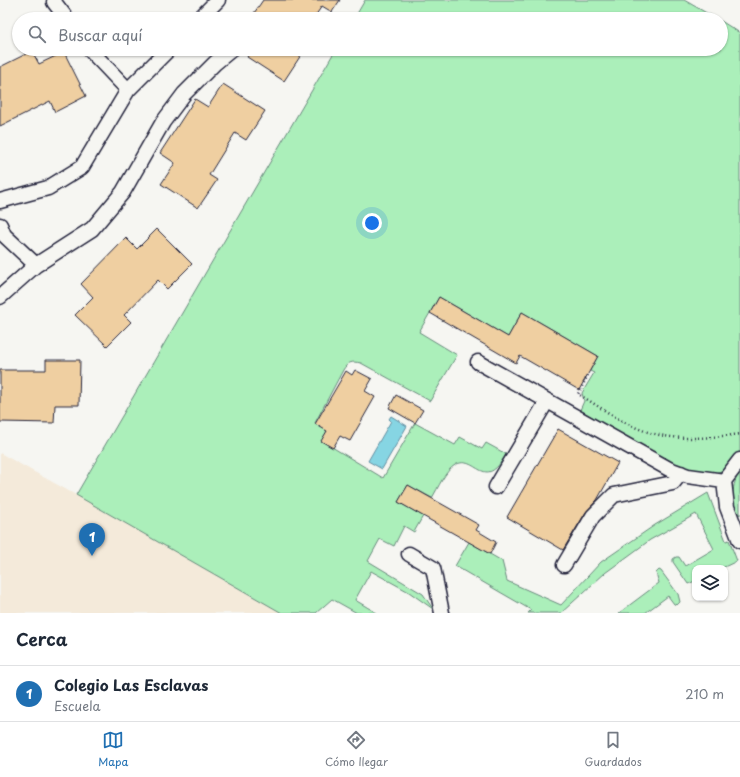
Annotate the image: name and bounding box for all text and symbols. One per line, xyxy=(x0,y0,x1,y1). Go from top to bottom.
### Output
search box xyxy=(12,12,728,56)
icon: search xyxy=(26,23,48,45)
text: Buscar aquí xyxy=(58,23,142,46)
your location xyxy=(362,213,382,233)
pin: 1 xyxy=(79,523,105,556)
map controls xyxy=(692,565,728,601)
button: layers xyxy=(692,565,728,601)
text: Cerca xyxy=(16,626,67,652)
text: Colegio Las Esclavas xyxy=(54,673,208,696)
text: 1 xyxy=(26,684,32,703)
text: 210 m xyxy=(685,684,724,703)
text: Escuela xyxy=(54,696,101,715)
tab: Mapa xyxy=(98,729,129,770)
tab: Cómo llegar xyxy=(325,729,388,770)
tab: Guardados xyxy=(584,729,642,770)

